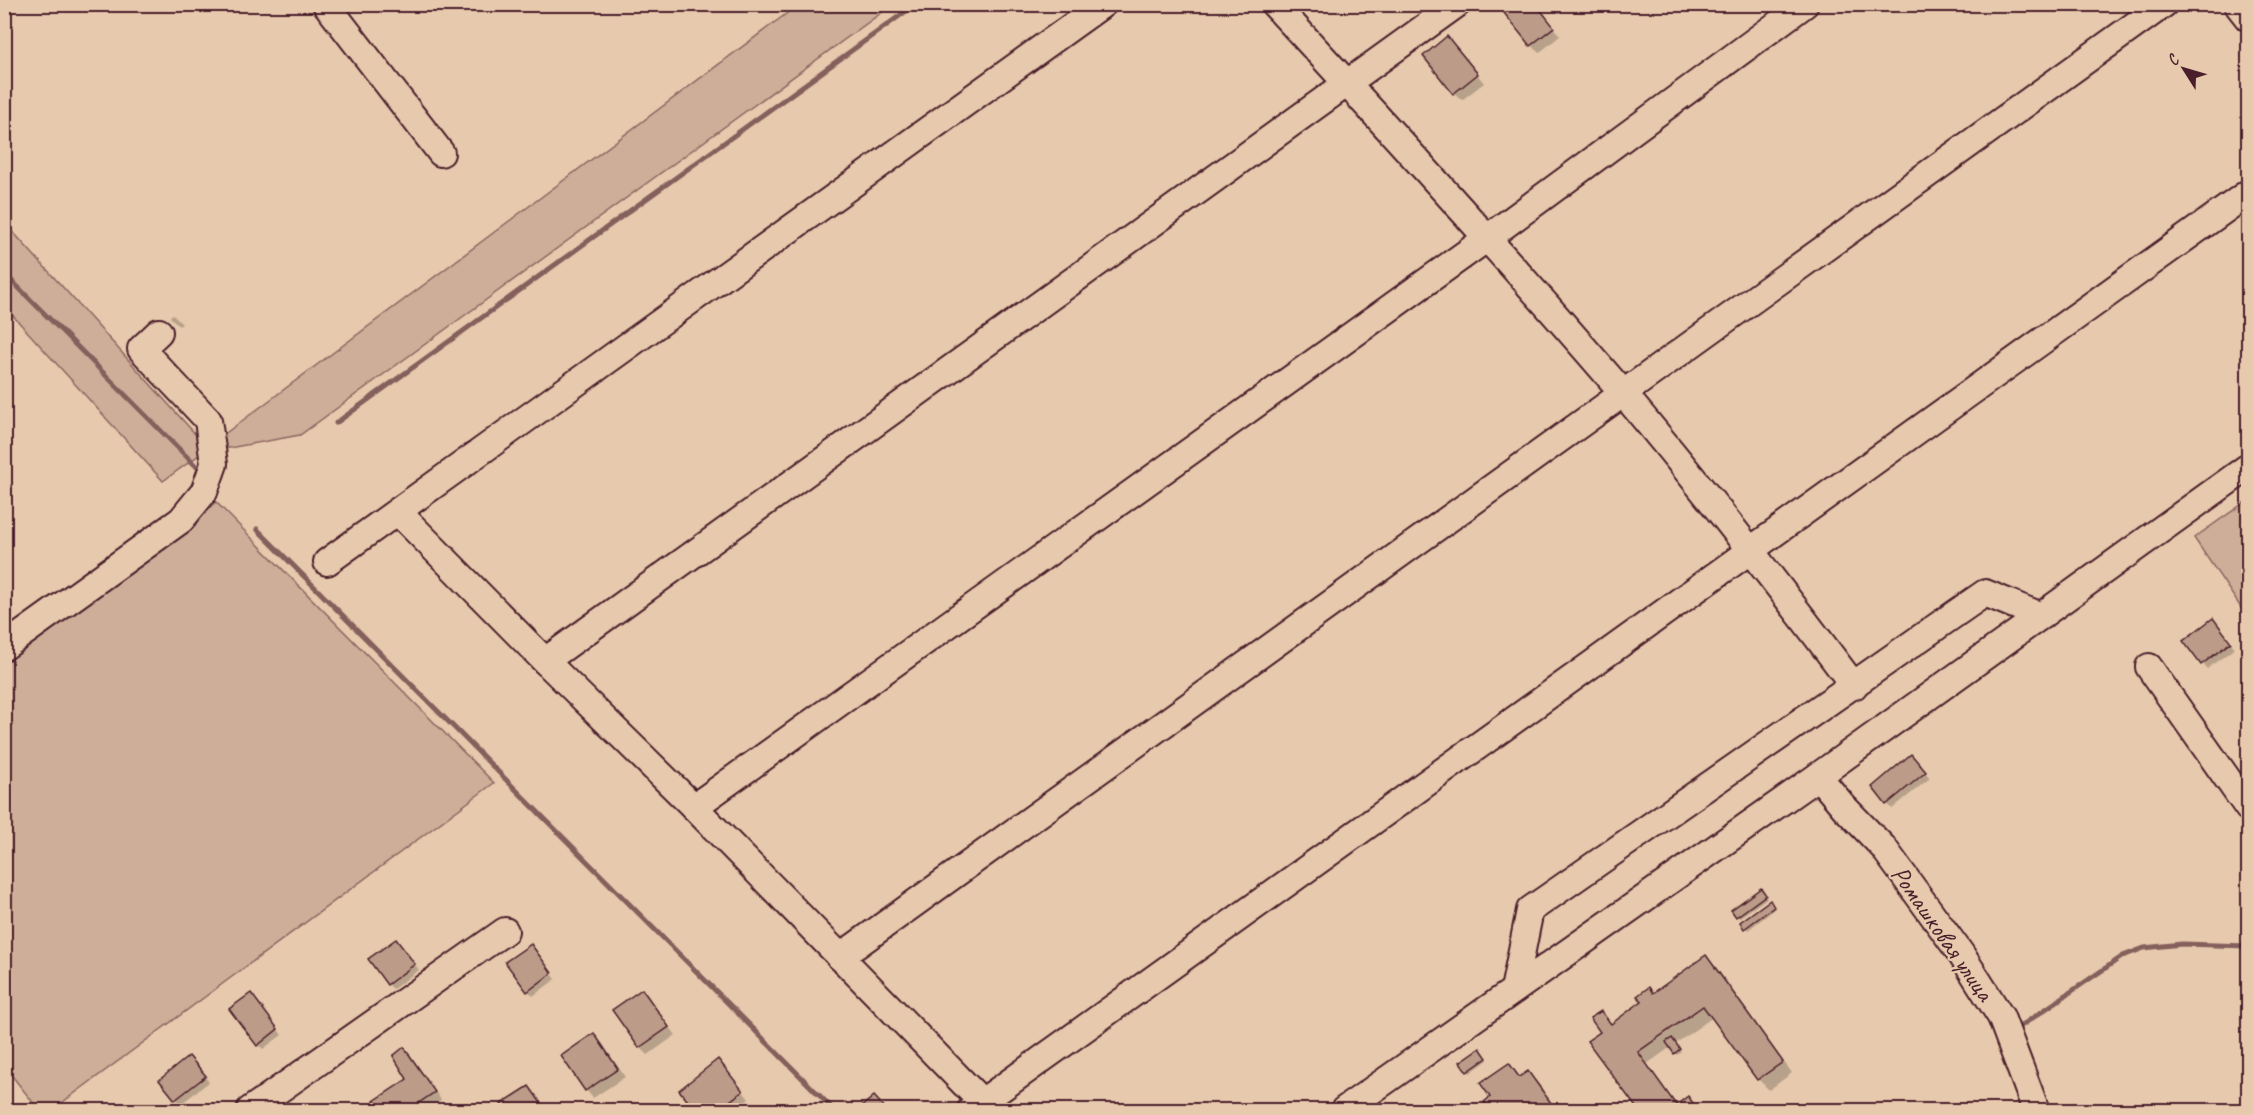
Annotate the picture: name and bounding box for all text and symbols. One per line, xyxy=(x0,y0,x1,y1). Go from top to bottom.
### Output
north arrow xyxy=(2154,39,2214,99)
text: С xyxy=(2162,50,2184,70)
street label: Ромашковая улица xyxy=(1884,859,2002,1009)

